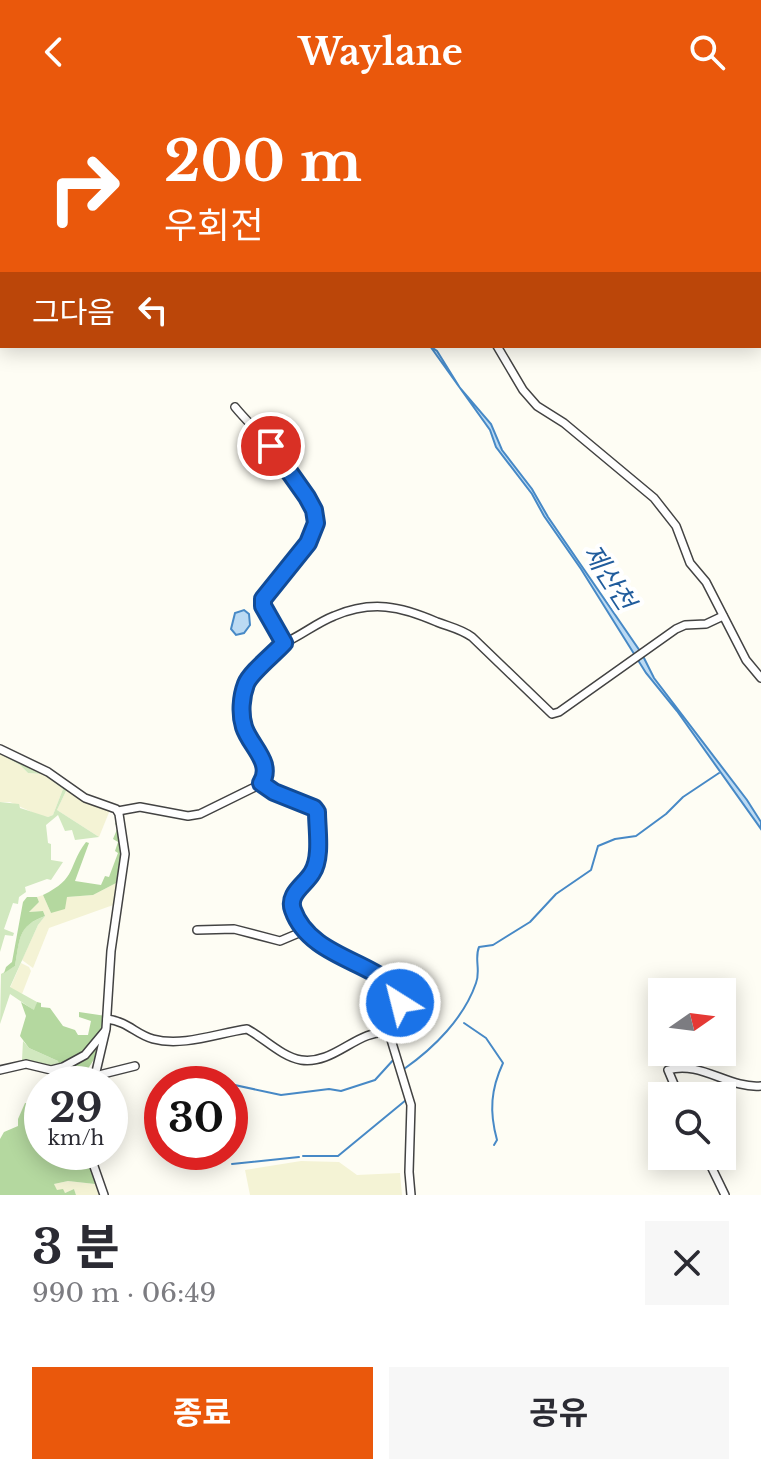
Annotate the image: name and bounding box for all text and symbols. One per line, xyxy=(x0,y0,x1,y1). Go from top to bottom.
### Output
icon: back xyxy=(32,30,76,74)
text: Waylane xyxy=(298,30,463,75)
icon: search xyxy=(685,30,729,74)
text: 200 m xyxy=(164,127,362,196)
icon: right xyxy=(32,136,136,240)
text: 우회전 xyxy=(164,203,263,248)
icon: left xyxy=(131,288,175,332)
text: 그다음 xyxy=(32,294,115,331)
pin xyxy=(237,412,305,480)
icon: arrive xyxy=(249,424,293,468)
water label: 제산천 xyxy=(576,538,644,618)
position arrow xyxy=(358,961,442,1045)
north arrow xyxy=(648,978,736,1066)
map controls xyxy=(648,978,736,1170)
speed limit sign: 30 xyxy=(144,1066,248,1170)
button: search xyxy=(648,1082,736,1170)
text: 29 xyxy=(50,1083,103,1133)
text: km/h xyxy=(48,1126,104,1150)
text: 3 분 xyxy=(32,1217,120,1277)
button: close xyxy=(645,1221,729,1305)
text: 990 m · 06:49 xyxy=(32,1277,216,1309)
button: 종료 xyxy=(32,1367,373,1459)
button: 공유 xyxy=(389,1367,729,1459)

